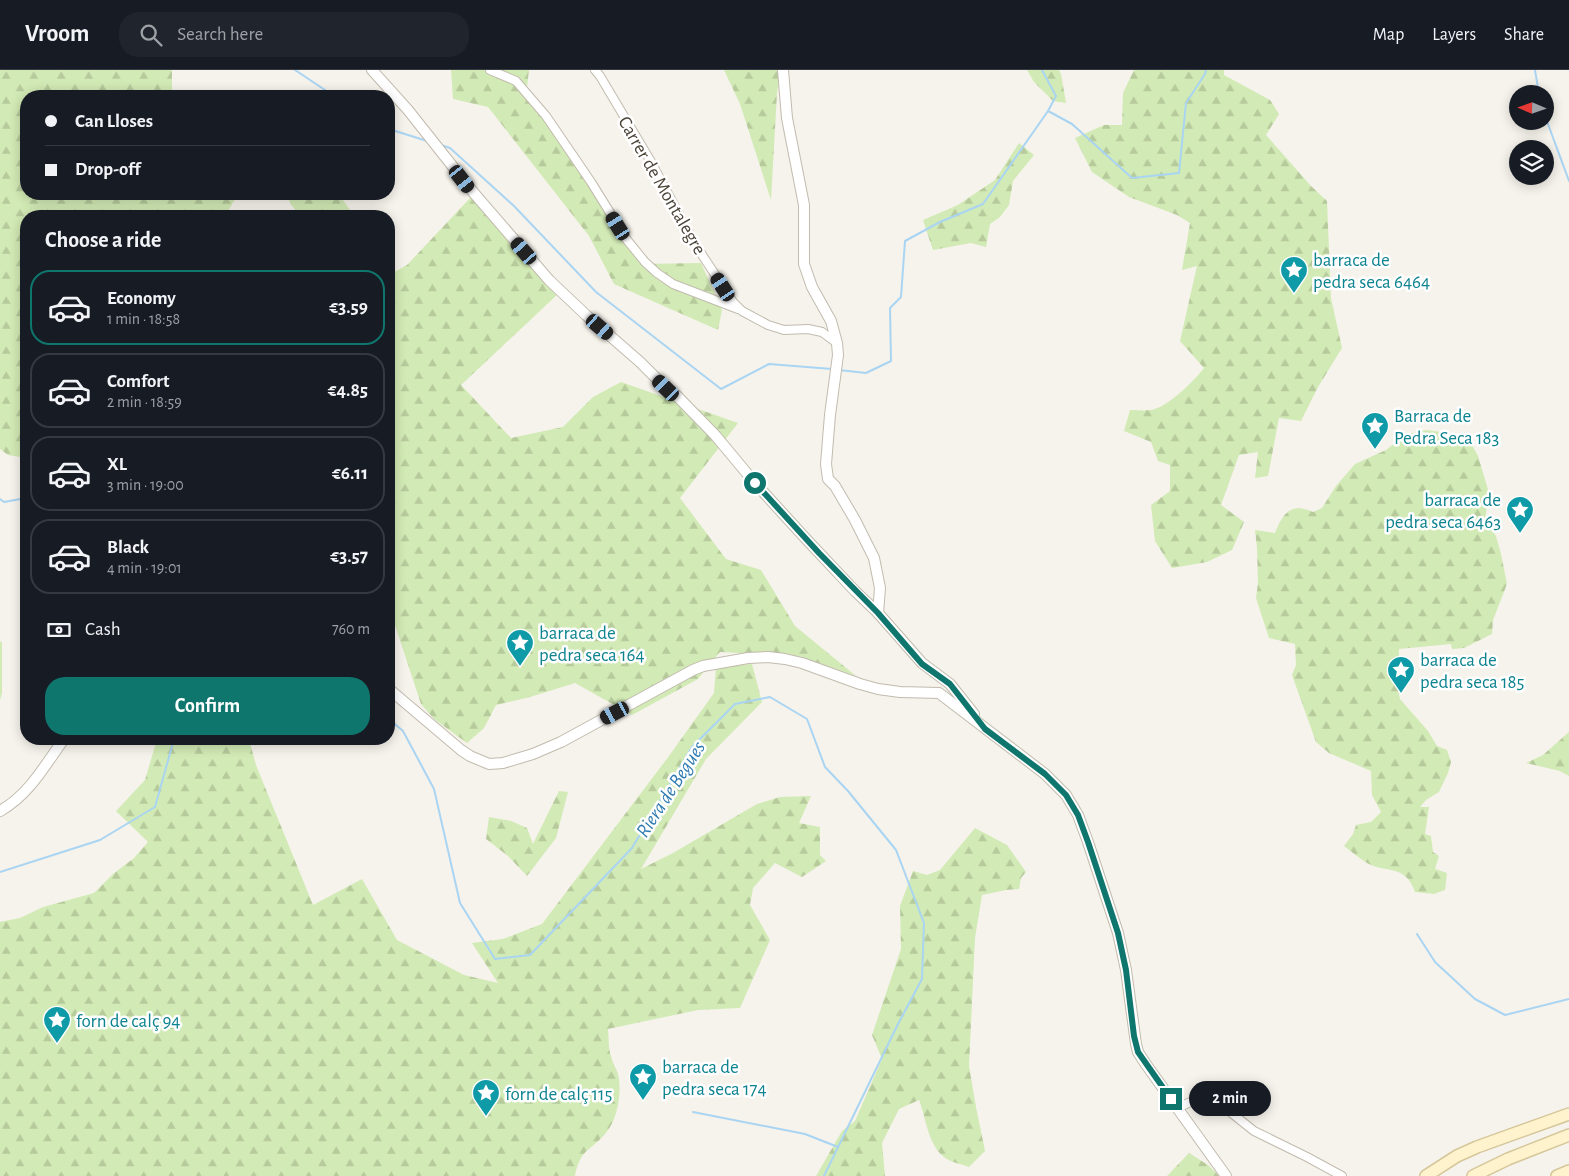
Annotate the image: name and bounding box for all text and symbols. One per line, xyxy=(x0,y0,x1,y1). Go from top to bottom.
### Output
search box xyxy=(119,12,469,57)
icon: search xyxy=(137,21,165,49)
text: Vroom xyxy=(25,22,89,46)
text: Search here xyxy=(177,25,263,44)
text: Map xyxy=(1373,26,1404,44)
text: Layers xyxy=(1432,26,1476,44)
text: Share xyxy=(1504,26,1544,44)
north arrow xyxy=(1509,85,1554,130)
map controls xyxy=(1509,85,1554,185)
text: Can Lloses xyxy=(75,112,153,131)
street label: Carrer de Montalegre xyxy=(614,113,709,258)
button: layers xyxy=(1509,140,1554,185)
text: Drop-off xyxy=(75,160,140,179)
car xyxy=(446,163,477,195)
car xyxy=(603,209,632,243)
text: Choose a ride xyxy=(45,229,161,251)
car xyxy=(508,235,539,267)
place label: barraca de pedra seca 6464 xyxy=(1313,251,1430,292)
place icon: barraca de pedra seca 6464 xyxy=(1279,255,1309,294)
car xyxy=(708,270,737,304)
icon: car xyxy=(47,285,92,330)
text: Economy xyxy=(107,289,176,308)
text: €3.59 xyxy=(329,298,368,317)
text: 1 min · 18:58 xyxy=(107,311,180,327)
car xyxy=(583,311,616,343)
icon: car xyxy=(47,368,92,413)
text: Comfort xyxy=(107,372,169,391)
car xyxy=(649,372,682,404)
text: €4.85 xyxy=(328,381,368,400)
text: 2 min · 18:59 xyxy=(107,394,182,410)
place label: Barraca de Pedra Seca 183 xyxy=(1394,407,1499,448)
place icon: Barraca de Pedra Seca 183 xyxy=(1360,411,1390,450)
icon: car xyxy=(47,451,92,496)
text: XL xyxy=(107,455,127,474)
text: €6.11 xyxy=(332,464,368,483)
route start xyxy=(744,472,766,494)
text: 3 min · 19:00 xyxy=(107,477,184,493)
place label: barraca de pedra seca 6463 xyxy=(1385,491,1501,532)
place icon: barraca de pedra seca 6463 xyxy=(1505,495,1535,534)
icon: car xyxy=(47,534,92,579)
text: Black xyxy=(107,538,149,557)
text: €3.57 xyxy=(330,547,368,566)
text: 4 min · 19:01 xyxy=(107,560,182,576)
icon: cash xyxy=(45,616,73,644)
text: Cash xyxy=(85,620,121,639)
text: 760 m xyxy=(332,621,370,637)
place label: barraca de pedra seca 164 xyxy=(539,624,645,665)
place icon: barraca de pedra seca 164 xyxy=(505,628,535,667)
place label: barraca de pedra seca 185 xyxy=(1420,651,1525,692)
place icon: barraca de pedra seca 185 xyxy=(1386,655,1416,694)
button: Confirm xyxy=(45,677,370,735)
car xyxy=(598,699,631,727)
water label: Riera de Begues xyxy=(633,738,709,841)
place icon: forn de calç 94 xyxy=(42,1005,72,1044)
place label: forn de calç 94 xyxy=(76,1012,180,1031)
place label: barraca de pedra seca 174 xyxy=(662,1058,767,1099)
place icon: barraca de pedra seca 174 xyxy=(628,1062,658,1101)
place icon: forn de calç 115 xyxy=(471,1078,501,1117)
callout: 2 min xyxy=(1188,1082,1271,1116)
place label: forn de calç 115 xyxy=(505,1085,612,1104)
route end xyxy=(1160,1088,1182,1110)
text: 2 min xyxy=(1212,1090,1248,1106)

